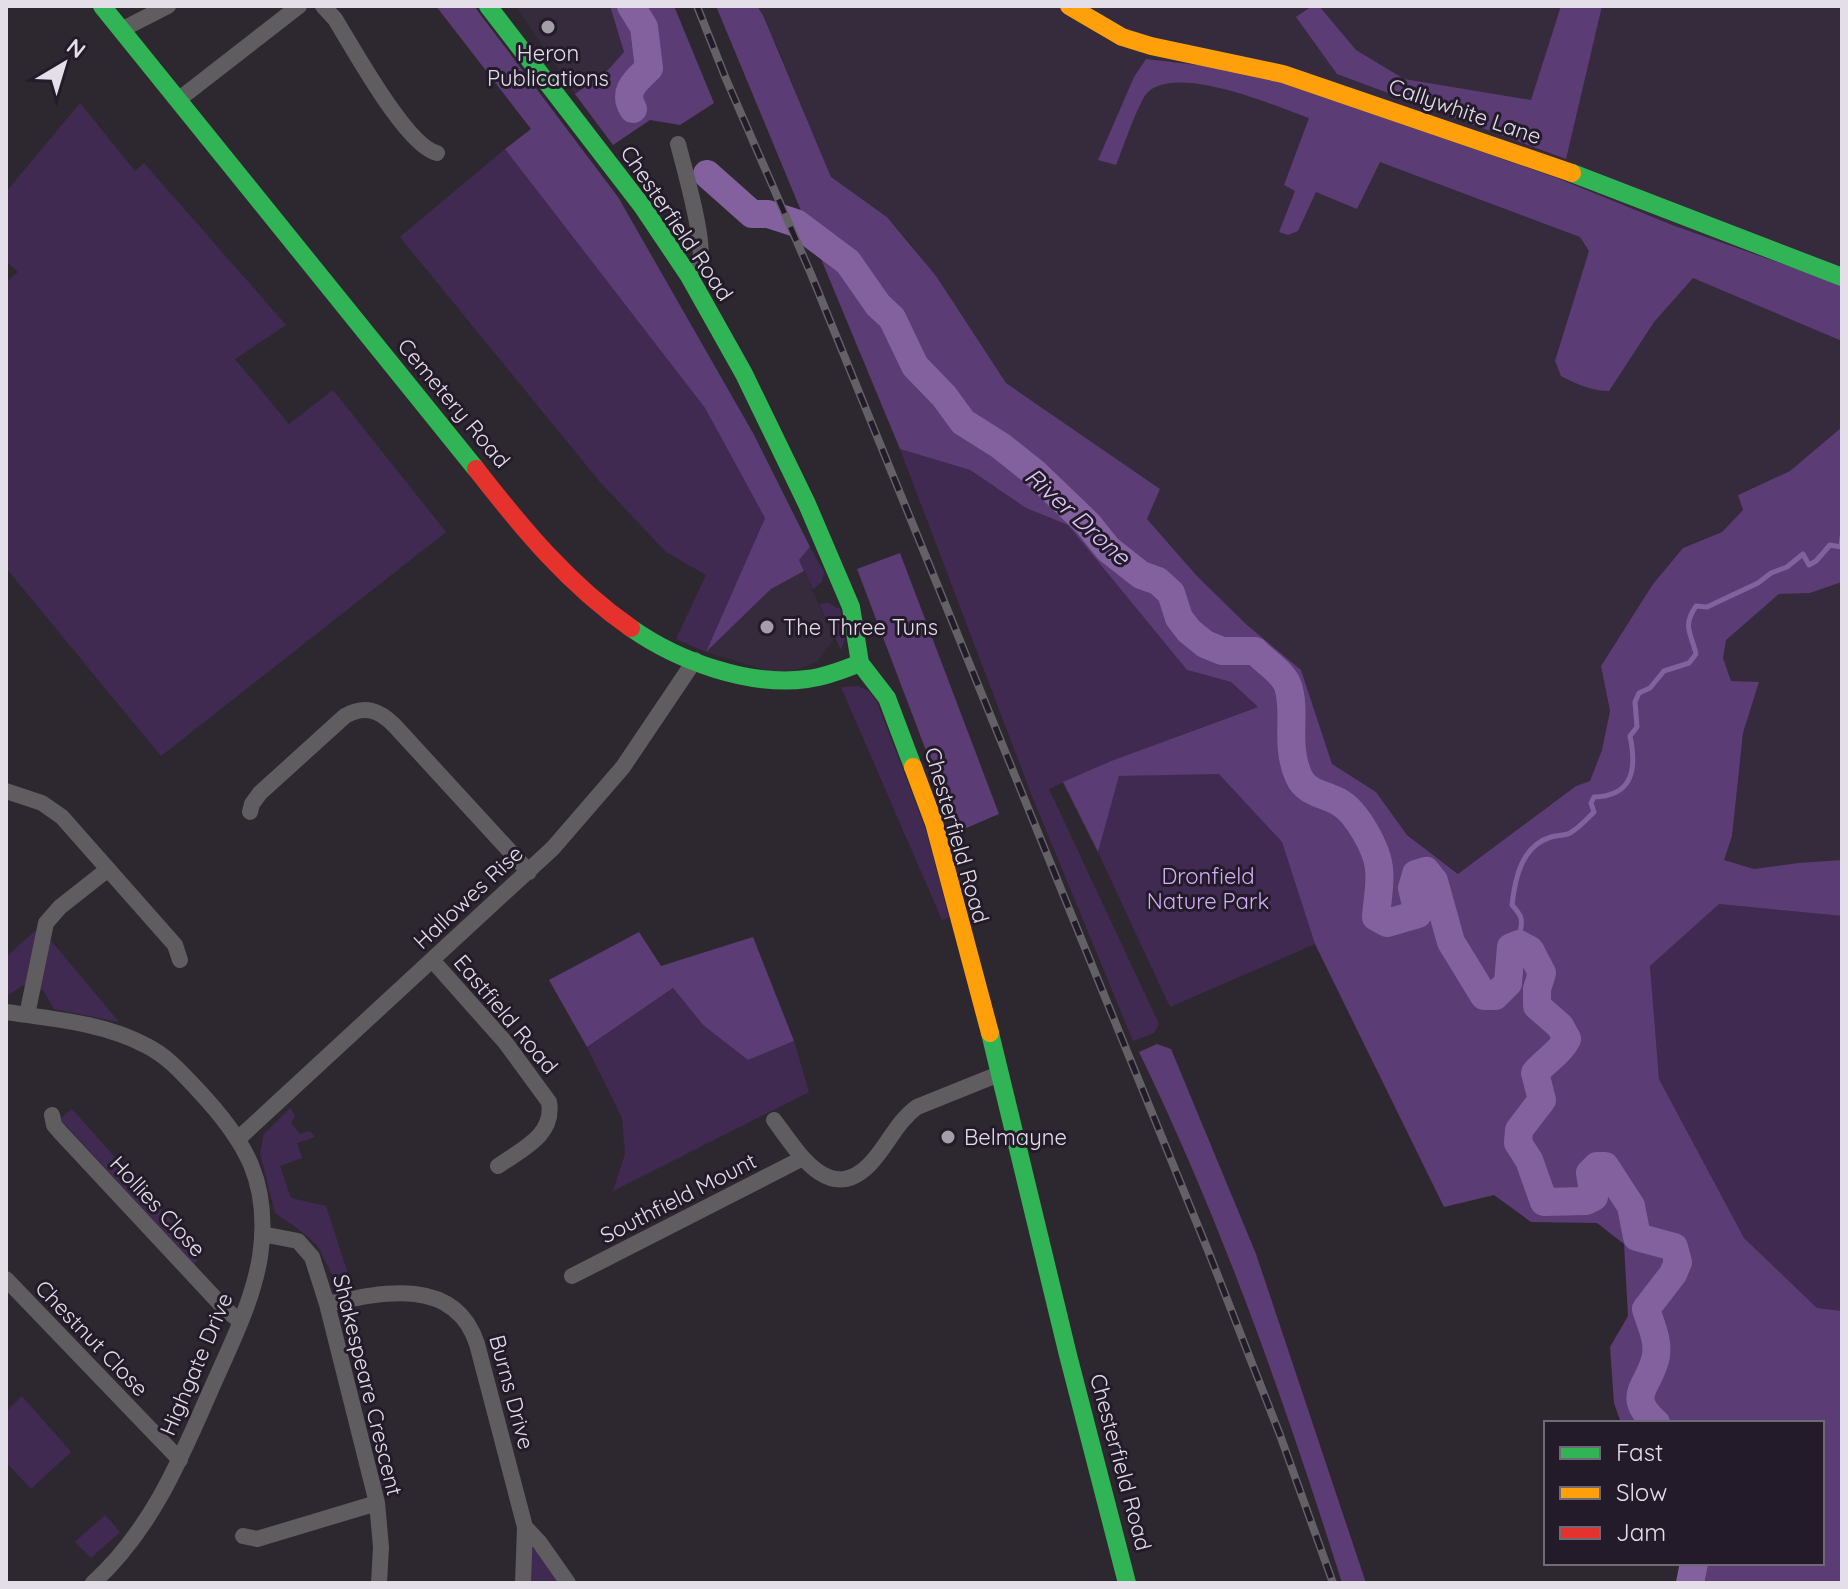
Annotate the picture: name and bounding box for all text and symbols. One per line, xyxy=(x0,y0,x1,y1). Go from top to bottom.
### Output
marker: Heron Publications xyxy=(539,18,557,36)
north arrow xyxy=(24,24,104,104)
text: N xyxy=(61,32,91,64)
place label: Heron Publications xyxy=(487,39,609,92)
street label: Callywhite Lane xyxy=(1385,72,1545,150)
street label: Chesterfield Road xyxy=(615,140,739,306)
street label: Cemetery Road xyxy=(392,332,516,474)
water label: River Drone xyxy=(1019,461,1138,572)
place label: The Three Tuns xyxy=(783,613,938,641)
marker: The Three Tuns xyxy=(758,618,776,636)
street label: Chesterfield Road xyxy=(919,744,995,926)
street label: Hallowes Rise xyxy=(407,839,529,955)
park label: Dronfield Nature Park xyxy=(1147,862,1269,915)
street label: Eastfield Road xyxy=(448,949,564,1079)
place label: Belmayne xyxy=(964,1123,1067,1151)
marker: Belmayne xyxy=(939,1128,957,1146)
street label: Southfield Mount xyxy=(595,1147,761,1249)
street label: Hollies Close xyxy=(104,1150,212,1262)
street label: Shakespeare Crescent xyxy=(327,1272,409,1498)
street label: Chestnut Close xyxy=(29,1274,155,1402)
street label: Highgate Drive xyxy=(153,1288,239,1440)
street label: Burns Drive xyxy=(483,1332,541,1452)
street label: Chesterfield Road xyxy=(1084,1371,1158,1553)
legend xyxy=(1544,1421,1824,1565)
text: Fast xyxy=(1616,1437,1663,1467)
text: Slow xyxy=(1616,1477,1667,1507)
text: Jam xyxy=(1616,1517,1666,1547)

